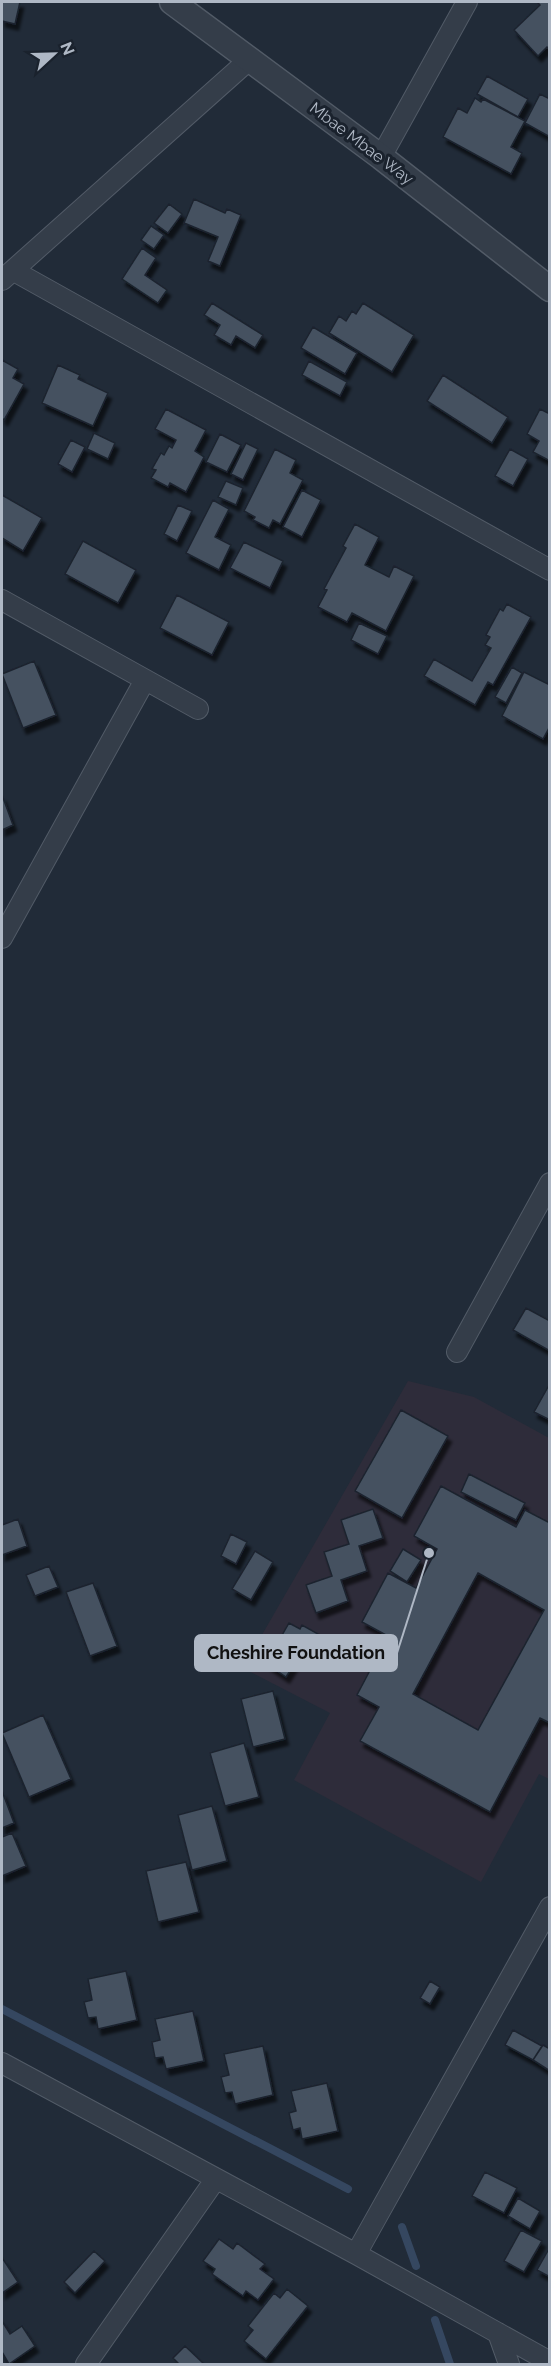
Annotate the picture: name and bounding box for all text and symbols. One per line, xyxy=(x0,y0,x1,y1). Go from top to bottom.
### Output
north arrow xyxy=(24,24,84,84)
text: N xyxy=(56,39,79,58)
street label: Mbae Mbae Way xyxy=(306,98,417,189)
callout: Cheshire Foundation xyxy=(195,1635,397,1671)
text: Cheshire Foundation xyxy=(207,1642,385,1663)

